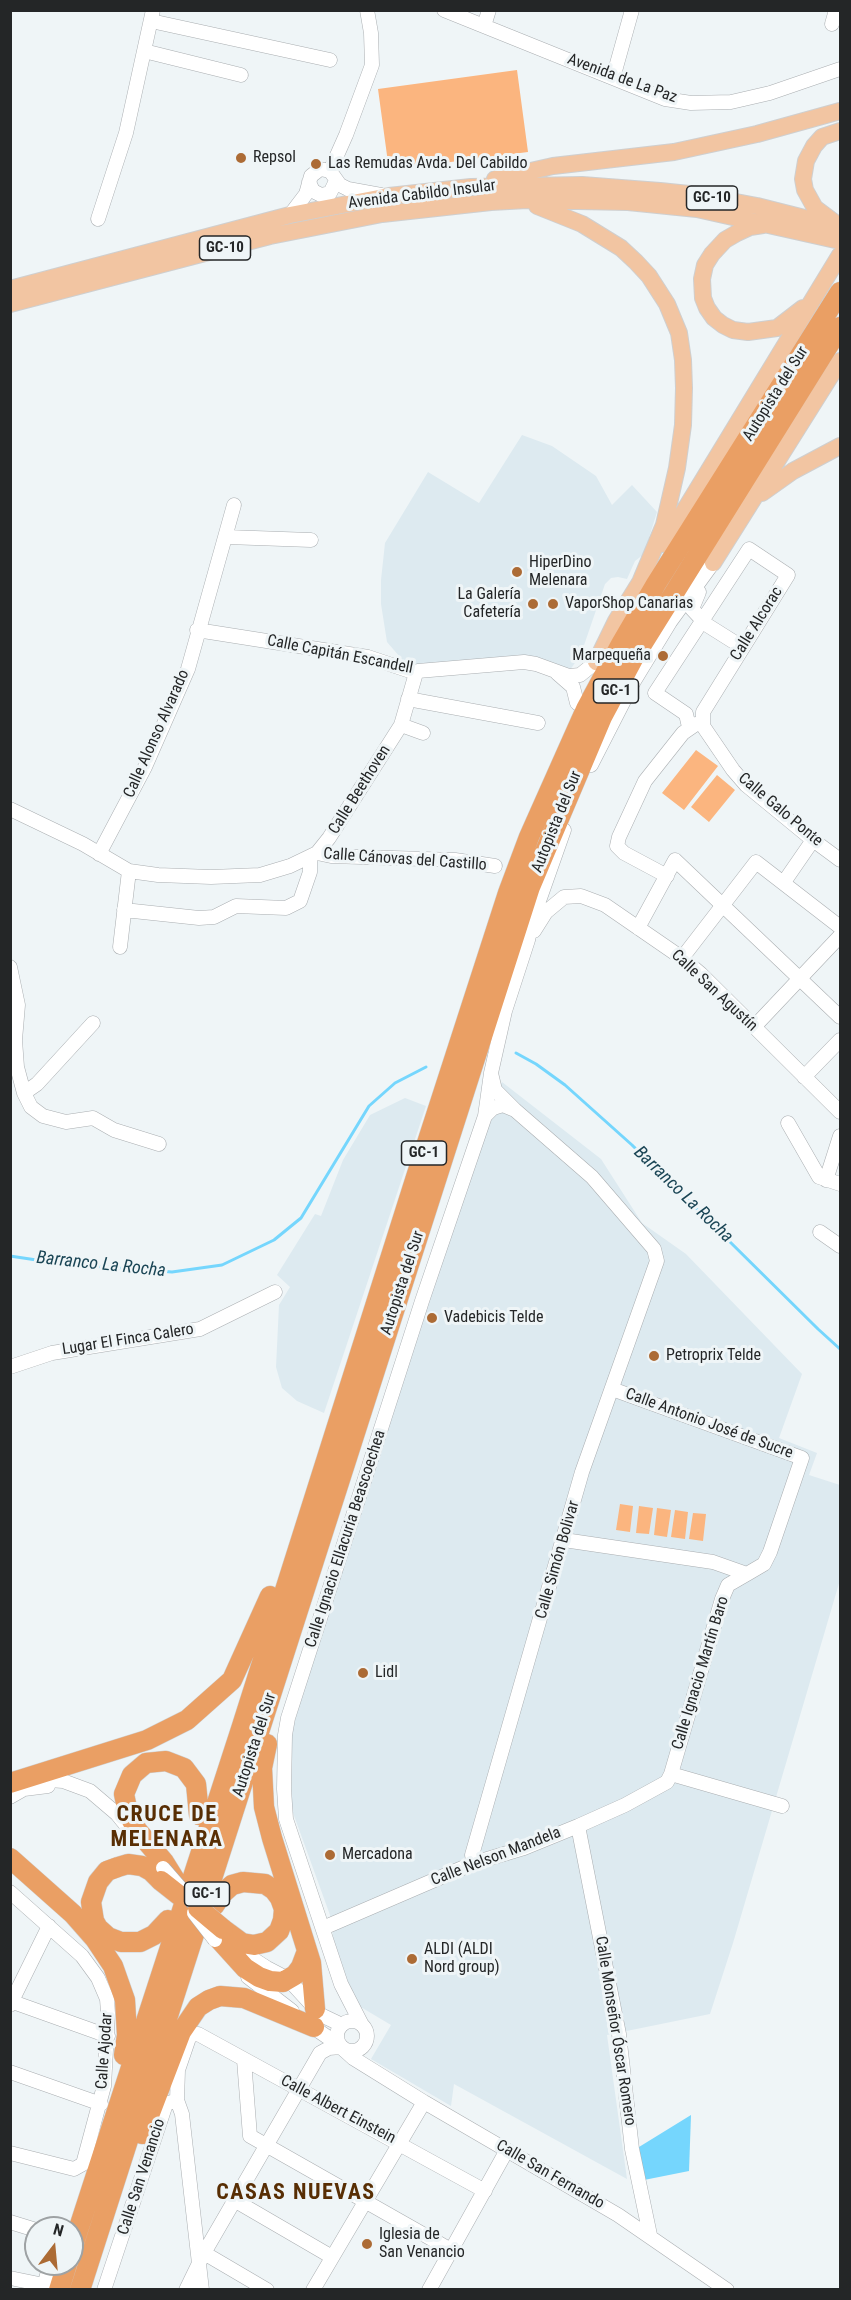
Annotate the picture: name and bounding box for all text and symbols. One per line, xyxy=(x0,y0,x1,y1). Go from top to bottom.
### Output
street label: Avenida de La Paz xyxy=(565,50,679,108)
place label: Repsol xyxy=(253,148,296,168)
marker: Repsol xyxy=(234,151,248,165)
place label: Las Remudas Avda. Del Cabildo xyxy=(328,154,528,174)
marker: Las Remudas Avda. Del Cabildo xyxy=(309,157,323,171)
street label: Avenida Cabildo Insular xyxy=(347,176,497,214)
road number: GC-10 xyxy=(686,186,738,210)
road number: GC-10 xyxy=(200,236,250,260)
street label: Autopista del Sur xyxy=(739,343,813,445)
place label: HiperDino Melenara xyxy=(529,553,591,591)
marker: HiperDino Melenara xyxy=(510,565,524,579)
street label: Calle Alcorac xyxy=(727,584,787,664)
place label: La Galería Cafetería xyxy=(457,585,521,623)
place label: VaporShop Canarias xyxy=(565,594,693,614)
marker: La Galería Cafetería xyxy=(526,597,540,611)
marker: VaporShop Canarias xyxy=(546,597,560,611)
street label: Calle Capitán Escandell xyxy=(265,631,415,679)
place label: Marpequeña xyxy=(572,646,651,666)
marker: Marpequeña xyxy=(656,649,670,663)
street label: Calle Alonso Alvarado xyxy=(120,667,194,801)
road number: GC-1 xyxy=(594,679,638,703)
street label: Calle Beethoven xyxy=(325,742,395,838)
street label: Autopista del Sur xyxy=(528,768,586,876)
street label: Calle Galo Ponte xyxy=(734,769,826,851)
street label: Calle Cánovas del Castillo xyxy=(323,845,487,875)
street label: Calle San Agustín xyxy=(667,946,761,1036)
road number: GC-1 xyxy=(402,1141,446,1165)
water label: Barranco La Rocha xyxy=(629,1142,737,1248)
street label: Autopista del Sur xyxy=(377,1229,429,1337)
water label: Barranco La Rocha xyxy=(35,1247,167,1283)
place label: Vadebicis Telde xyxy=(444,1308,543,1328)
marker: Vadebicis Telde xyxy=(425,1311,439,1325)
street label: Lugar El Finca Calero xyxy=(61,1320,195,1360)
place label: Petroprix Telde xyxy=(666,1346,761,1366)
marker: Petroprix Telde xyxy=(647,1349,661,1363)
street label: Calle Antonio José de Sucre xyxy=(623,1385,795,1463)
street label: Calle Ignacio Ellacuria Beascoechea xyxy=(302,1428,390,1650)
street label: Calle Simón Bolivar xyxy=(532,1499,584,1621)
street label: Calle Ignacio Martín Baro xyxy=(669,1594,733,1752)
place label: Lidl xyxy=(375,1663,398,1683)
marker: Lidl xyxy=(356,1666,370,1680)
street label: Autopista del Sur xyxy=(229,1691,281,1799)
district label: CRUCE DE MELENARA xyxy=(111,1802,223,1854)
street label: Calle Nelson Mandela xyxy=(428,1823,564,1891)
place label: Mercadona xyxy=(342,1845,413,1865)
marker: Mercadona xyxy=(323,1848,337,1862)
road number: GC-1 xyxy=(184,1882,230,1906)
street label: Calle Monseñor Óscar Romero xyxy=(591,1935,639,2127)
place label: ALDI (ALDI Nord group) xyxy=(424,1940,500,1978)
marker: ALDI (ALDI Nord group) xyxy=(405,1952,419,1966)
street label: Calle Ajodar xyxy=(93,2012,117,2090)
street label: Calle Albert Einstein xyxy=(277,2072,399,2148)
street label: Calle San Venancio xyxy=(114,2116,170,2238)
street label: Calle San Fernando xyxy=(493,2136,607,2214)
district label: CASAS NUEVAS xyxy=(216,2180,376,2206)
north arrow xyxy=(24,2216,84,2276)
text: N xyxy=(51,2220,66,2241)
place label: Iglesia de San Venancio xyxy=(379,2225,465,2263)
marker: Iglesia de San Venancio xyxy=(360,2237,374,2251)

